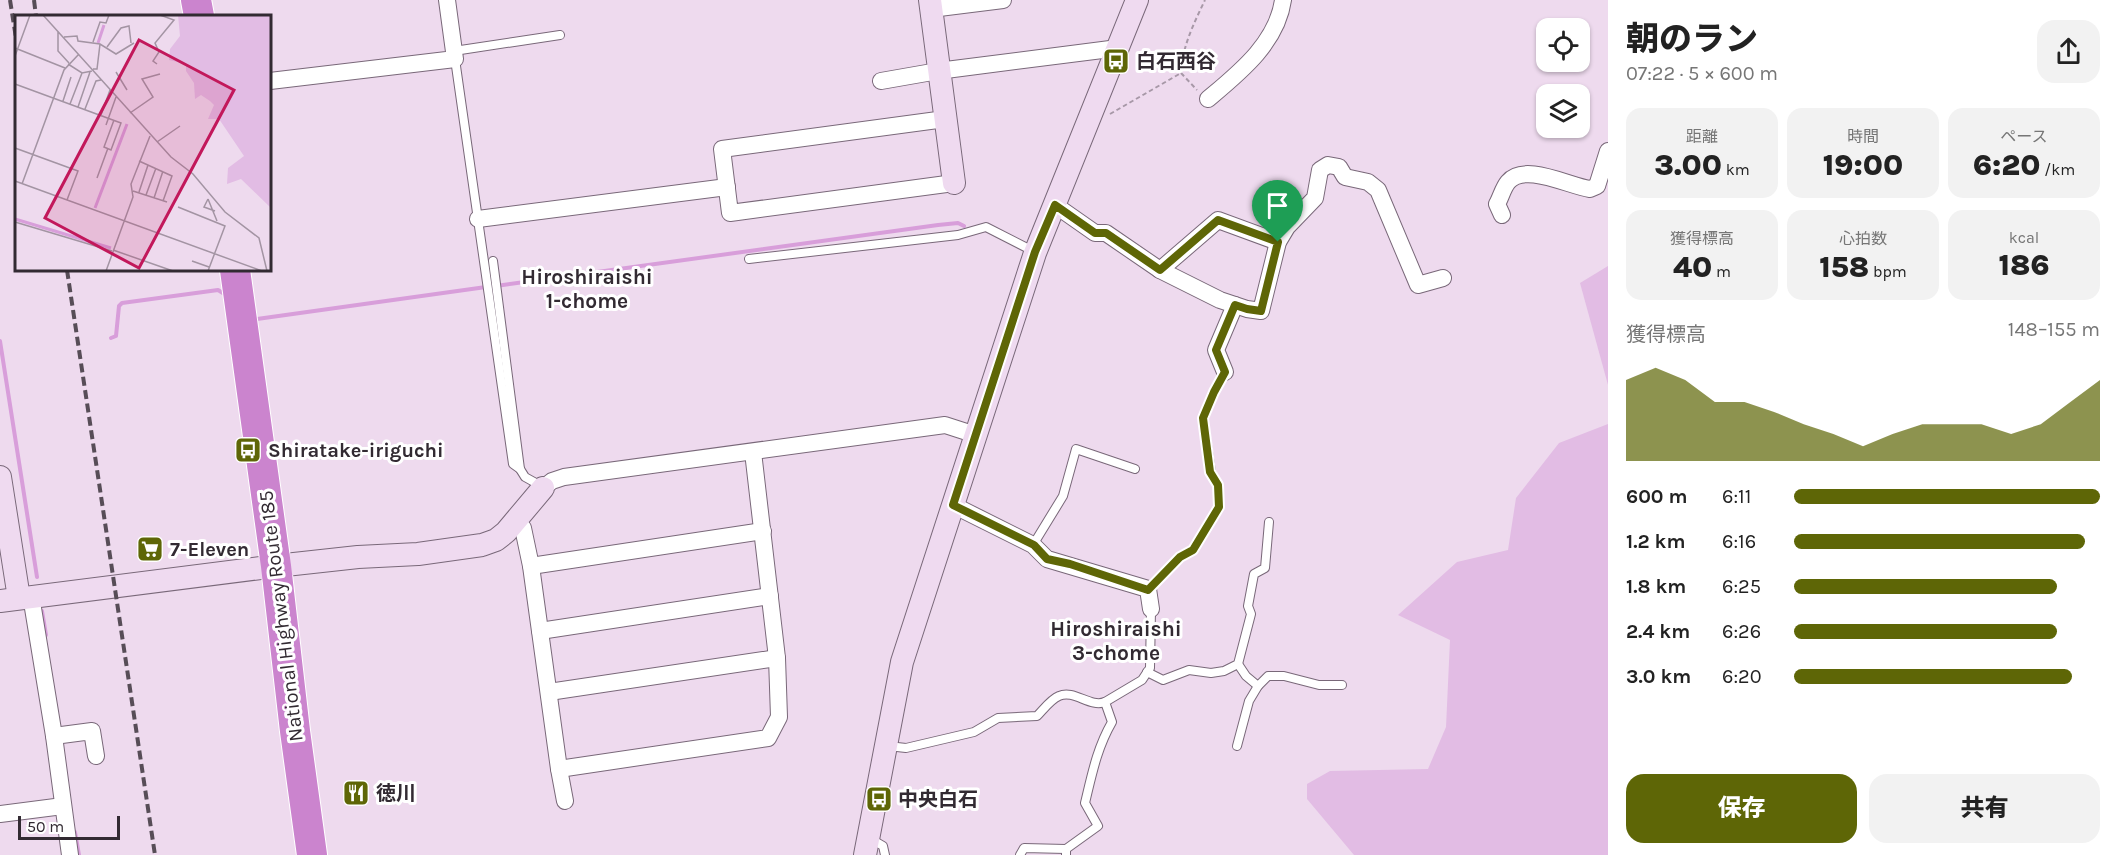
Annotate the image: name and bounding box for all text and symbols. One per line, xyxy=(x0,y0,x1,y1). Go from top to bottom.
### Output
inset map xyxy=(15,15,272,272)
map controls xyxy=(1536,18,1590,138)
button: locate xyxy=(1536,18,1590,72)
text: 朝のラン xyxy=(1626,20,1758,58)
button: share xyxy=(2037,20,2100,83)
bus stop icon: 白石西谷 xyxy=(1101,46,1131,76)
place label: 白石西谷 xyxy=(1136,50,1216,73)
text: 07:22 · 5 × 600 m xyxy=(1626,62,1778,85)
button: layers xyxy=(1536,84,1590,138)
text: 距離 xyxy=(1686,127,1718,146)
text: 時間 xyxy=(1847,127,1879,146)
text: ペース xyxy=(2000,127,2048,146)
text: 3.00 xyxy=(1654,147,1722,183)
text: 19:00 xyxy=(1823,147,1903,183)
text: 6:20 xyxy=(1973,147,2041,183)
text: km xyxy=(1722,160,1750,179)
text: /km xyxy=(2041,160,2075,179)
pin xyxy=(1252,180,1303,242)
icon: arrive xyxy=(1261,189,1294,222)
text: kcal xyxy=(2009,228,2039,247)
text: 獲得標高 xyxy=(1670,229,1734,248)
text: 心拍数 xyxy=(1839,229,1887,248)
text: 186 xyxy=(1998,247,2050,283)
text: 40 xyxy=(1673,249,1712,285)
text: 158 xyxy=(1819,249,1869,285)
text: m xyxy=(1712,262,1731,281)
text: bpm xyxy=(1869,262,1907,281)
district label: Hiroshiraishi 1-chome xyxy=(521,265,653,313)
text: 148–155 m xyxy=(2008,318,2100,341)
text: 獲得標高 xyxy=(1626,323,1706,346)
bus stop icon: Shiratake-iriguchi xyxy=(233,435,263,465)
place label: Shiratake-iriguchi xyxy=(268,439,444,462)
text: 600 m xyxy=(1626,485,1687,508)
text: 6:11 xyxy=(1722,485,1751,508)
street label: National Highway Route 185 xyxy=(254,489,308,743)
text: 1.2 km xyxy=(1626,530,1685,553)
text: 6:16 xyxy=(1722,530,1756,553)
supermarket icon: 7-Eleven xyxy=(135,534,165,564)
place label: 7-Eleven xyxy=(170,538,249,561)
text: 1.8 km xyxy=(1626,575,1686,598)
text: 6:25 xyxy=(1722,575,1761,598)
district label: Hiroshiraishi 3-chome xyxy=(1050,617,1182,665)
text: 2.4 km xyxy=(1626,620,1690,643)
text: 6:26 xyxy=(1722,620,1761,643)
text: 3.0 km xyxy=(1626,665,1691,688)
text: 6:20 xyxy=(1722,665,1762,688)
button: 保存 xyxy=(1626,774,1857,843)
button: 共有 xyxy=(1869,774,2100,843)
restaurant icon: 徳川 xyxy=(341,778,371,808)
place label: 徳川 xyxy=(376,782,416,805)
bus stop icon: 中央白石 xyxy=(864,784,894,814)
place label: 中央白石 xyxy=(898,788,978,811)
scale bar xyxy=(18,813,120,840)
text: 50 m xyxy=(27,817,64,836)

